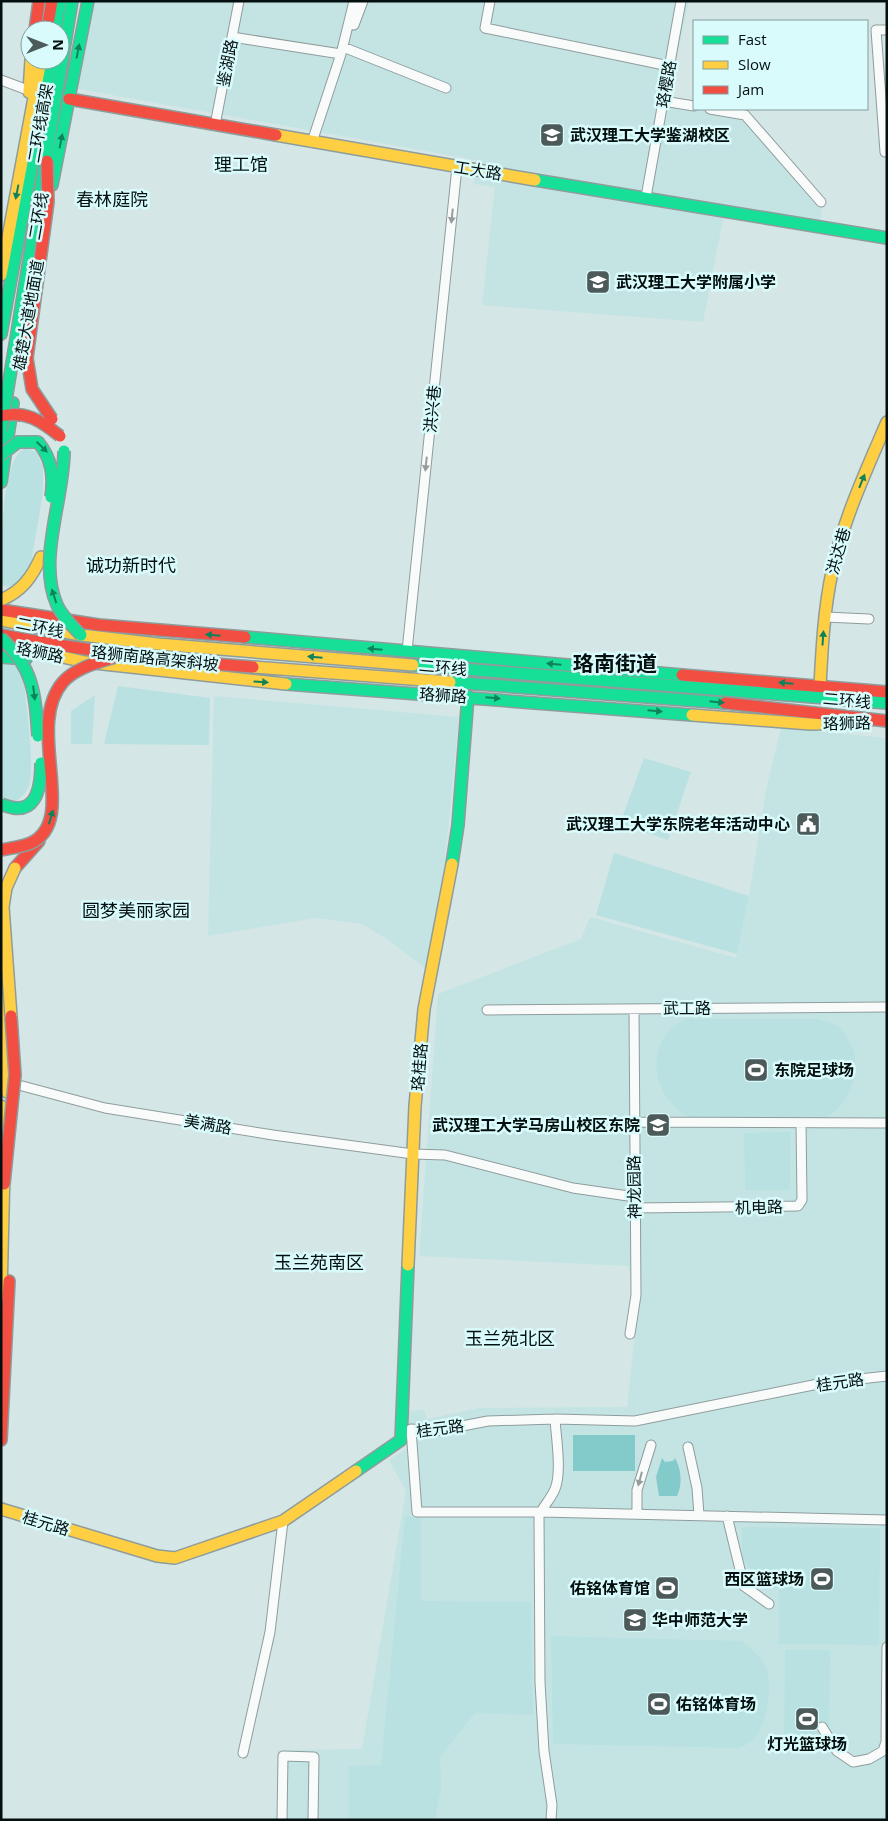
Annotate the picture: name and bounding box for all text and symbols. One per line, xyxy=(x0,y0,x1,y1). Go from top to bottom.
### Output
north arrow xyxy=(20,20,70,70)
legend xyxy=(693,20,868,110)
text: Fast xyxy=(738,29,767,49)
street label: 鉴湖路 xyxy=(212,37,242,89)
text: N xyxy=(49,39,68,51)
one-way arrow xyxy=(75,43,83,59)
text: Slow xyxy=(738,54,771,74)
street label: 珞樱路 xyxy=(651,58,681,110)
text: Jam xyxy=(736,79,764,99)
street label: 二环线高架 xyxy=(22,82,58,164)
school or university icon: 武汉理工大学鉴湖校区 xyxy=(539,122,565,148)
place label: 武汉理工大学鉴湖校区 xyxy=(570,124,730,146)
one-way arrow xyxy=(57,133,65,148)
district label: 理工馆 xyxy=(214,152,268,176)
street label: 工大路 xyxy=(453,155,503,185)
one-way arrow xyxy=(13,185,21,200)
district label: 春林庭院 xyxy=(76,187,148,211)
street label: 二环线 xyxy=(23,190,53,242)
one-way arrow xyxy=(448,208,456,224)
street label: 雄楚大道地面道 xyxy=(7,258,49,372)
school or university icon: 武汉理工大学附属小学 xyxy=(585,269,611,295)
place label: 武汉理工大学附属小学 xyxy=(616,271,776,293)
street label: 洪兴巷 xyxy=(419,384,445,434)
one-way arrow xyxy=(36,441,48,453)
one-way arrow xyxy=(422,457,430,473)
one-way arrow xyxy=(859,474,867,488)
street label: 洪达巷 xyxy=(821,525,855,577)
district label: 诚功新时代 xyxy=(86,553,176,577)
one-way arrow xyxy=(50,588,57,603)
street label: 二环线 xyxy=(14,612,66,642)
one-way arrow xyxy=(820,629,828,645)
one-way arrow xyxy=(205,630,221,638)
street label: 珞狮路 xyxy=(14,636,66,668)
street label: 珞狮南路高架斜坡 xyxy=(90,640,220,676)
one-way arrow xyxy=(367,644,383,652)
district label: 珞南街道 xyxy=(573,649,657,677)
one-way arrow xyxy=(307,653,323,661)
street label: 二环线 xyxy=(418,654,468,680)
one-way arrow xyxy=(546,660,562,668)
one-way arrow xyxy=(253,679,269,687)
one-way arrow xyxy=(778,679,794,687)
street label: 珞狮路 xyxy=(418,682,468,708)
one-way arrow xyxy=(30,685,38,701)
street label: 二环线 xyxy=(822,687,872,713)
one-way arrow xyxy=(485,695,501,703)
one-way arrow xyxy=(709,698,725,706)
one-way arrow xyxy=(647,707,663,715)
street label: 珞狮路 xyxy=(823,712,871,734)
one-way arrow xyxy=(47,809,55,824)
public building icon: 武汉理工大学东院老年活动中心 xyxy=(795,811,821,837)
place label: 武汉理工大学东院老年活动中心 xyxy=(566,813,790,835)
district label: 圆梦美丽家园 xyxy=(82,898,190,922)
street label: 武工路 xyxy=(663,997,711,1019)
street label: 珞桂路 xyxy=(406,1042,432,1092)
sports icon: 东院足球场 xyxy=(743,1057,769,1083)
place label: 东院足球场 xyxy=(774,1059,854,1081)
street label: 美满路 xyxy=(182,1109,234,1139)
school or university icon: 武汉理工大学马房山校区东院 xyxy=(645,1112,671,1138)
place label: 武汉理工大学马房山校区东院 xyxy=(432,1114,640,1136)
street label: 神龙园路 xyxy=(622,1155,646,1219)
street label: 机电路 xyxy=(735,1196,783,1218)
district label: 玉兰苑南区 xyxy=(274,1250,364,1274)
district label: 玉兰苑北区 xyxy=(465,1326,555,1350)
street label: 桂元路 xyxy=(815,1368,865,1396)
street label: 桂元路 xyxy=(415,1414,465,1442)
one-way arrow xyxy=(635,1472,643,1487)
street label: 桂元路 xyxy=(20,1505,72,1541)
sports icon: 西区篮球场 xyxy=(809,1566,835,1592)
place label: 西区篮球场 xyxy=(724,1568,804,1590)
sports icon: 佑铭体育馆 xyxy=(654,1575,680,1601)
place label: 佑铭体育馆 xyxy=(569,1577,650,1599)
school or university icon: 华中师范大学 xyxy=(622,1607,648,1633)
place label: 华中师范大学 xyxy=(652,1609,748,1631)
sports icon: 佑铭体育场 xyxy=(646,1691,672,1717)
place label: 佑铭体育场 xyxy=(675,1693,756,1715)
sports icon: 灯光篮球场 xyxy=(794,1706,820,1732)
place label: 灯光篮球场 xyxy=(767,1733,847,1755)

